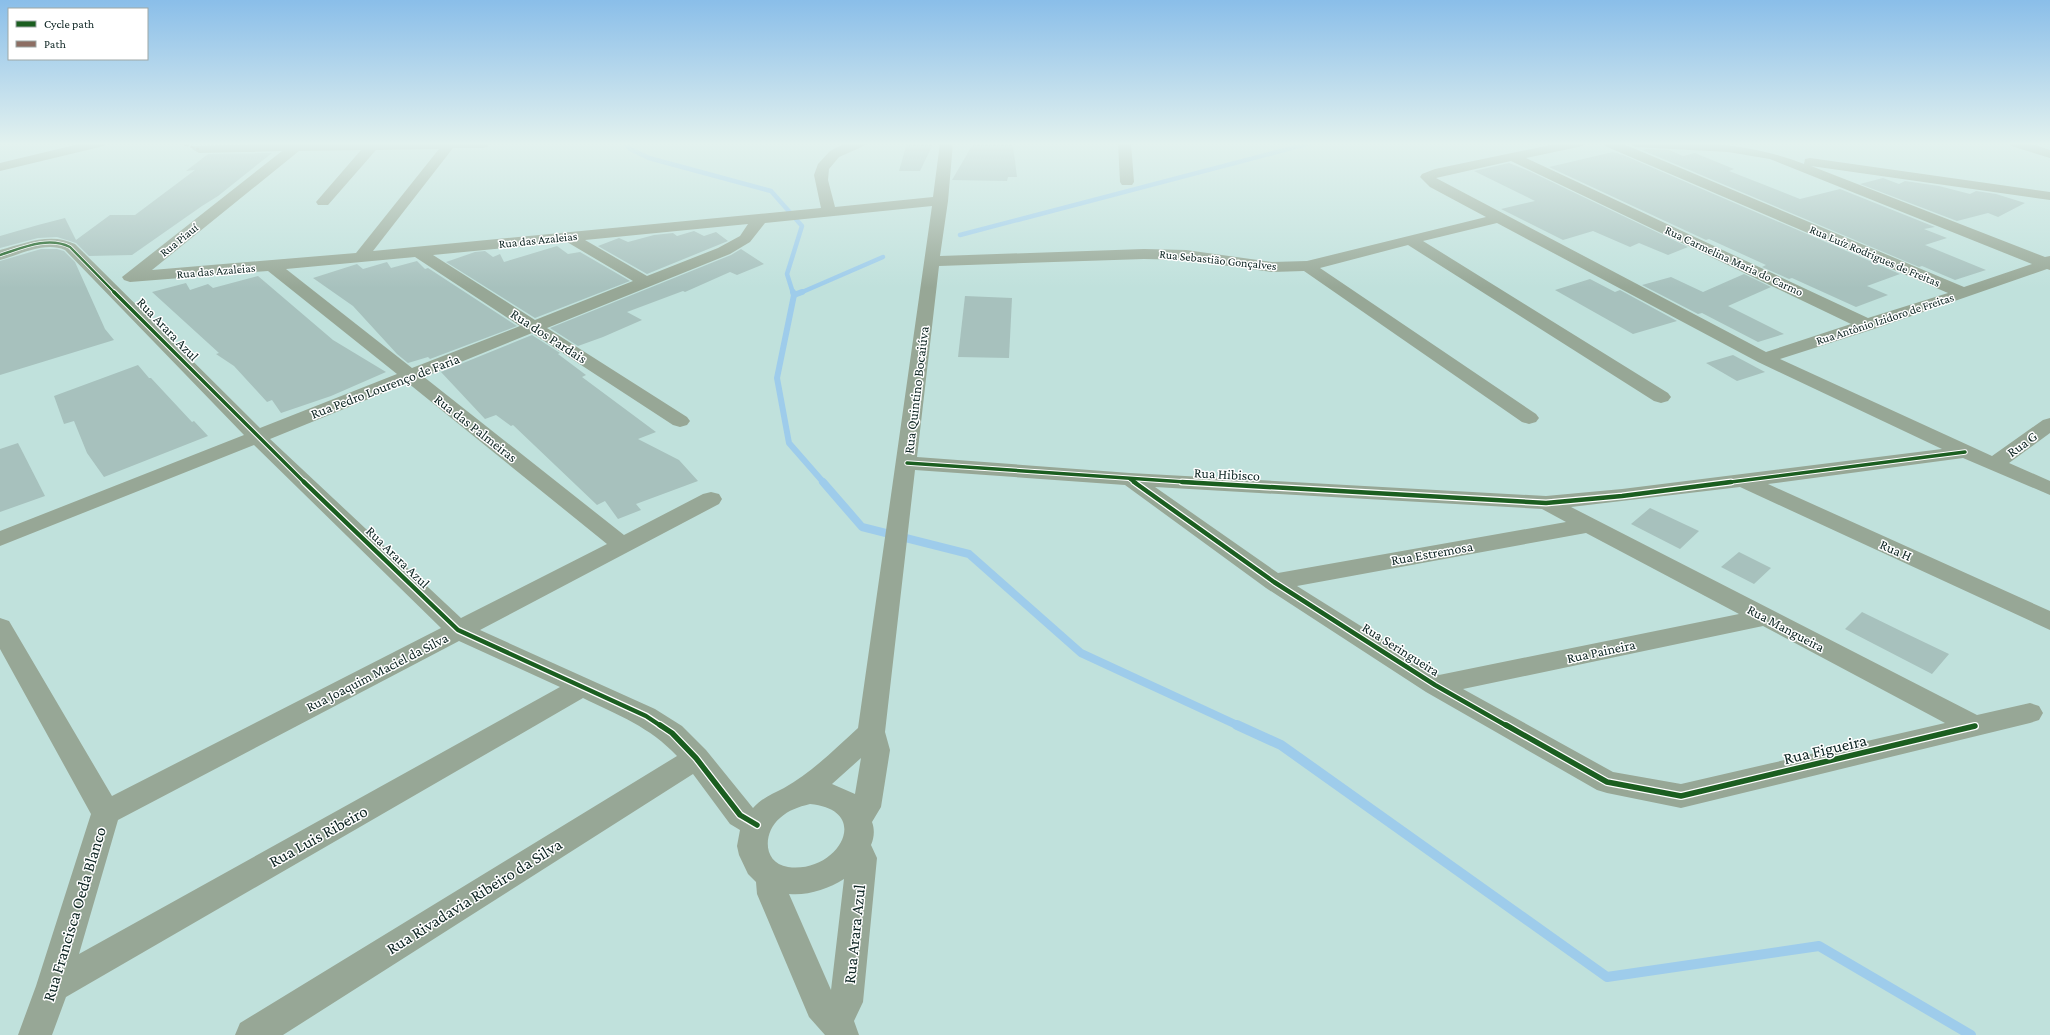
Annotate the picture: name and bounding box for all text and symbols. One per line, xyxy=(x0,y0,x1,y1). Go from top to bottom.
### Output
legend xyxy=(8,8,148,60)
text: Cycle path xyxy=(44,17,95,31)
text: Path xyxy=(44,37,66,51)
street label: Rua Piauí xyxy=(157,220,202,260)
street label: Rua Luíz Rodrigues de Freitas xyxy=(1808,222,1943,290)
street label: Rua Carmelina Maria do Carmo xyxy=(1663,223,1805,299)
street label: Rua das Azaleias xyxy=(498,229,578,251)
street label: Rua Sebastião Gonçalves xyxy=(1159,247,1278,273)
street label: Rua das Azaleias xyxy=(176,261,256,281)
street label: Rua Antônio Izidoro de Freitas xyxy=(1814,290,1956,348)
street label: Rua Arara Azul xyxy=(134,294,202,364)
street label: Rua dos Pardais xyxy=(508,305,590,367)
street label: Rua Quintino Bocaiúva xyxy=(900,325,932,455)
street label: Rua Pedro Lourenço de Faria xyxy=(308,350,462,422)
street label: Rua das Palmeiras xyxy=(431,391,521,465)
street label: Rua G xyxy=(2004,428,2040,460)
street label: Rua Hibisco xyxy=(1194,464,1260,484)
street label: Rua Arara Azul xyxy=(363,523,433,591)
street label: Rua H xyxy=(1878,536,1914,564)
street label: Rua Estremosa xyxy=(1390,538,1475,568)
street label: Rua Mangueira xyxy=(1745,601,1828,655)
street label: Rua Seringueira xyxy=(1359,619,1443,679)
street label: Rua Joaquim Maciel da Silva xyxy=(303,629,451,715)
street label: Rua Paineira xyxy=(1565,636,1637,666)
street label: Rua Figueira xyxy=(1782,731,1869,768)
street label: Rua Luis Ribeiro xyxy=(266,802,371,871)
street label: Rua Francisca Oeda Blanco xyxy=(39,825,110,1004)
street label: Rua Rivadavia Ribeiro da Silva xyxy=(383,834,566,958)
street label: Rua Arara Azul xyxy=(840,883,869,985)

